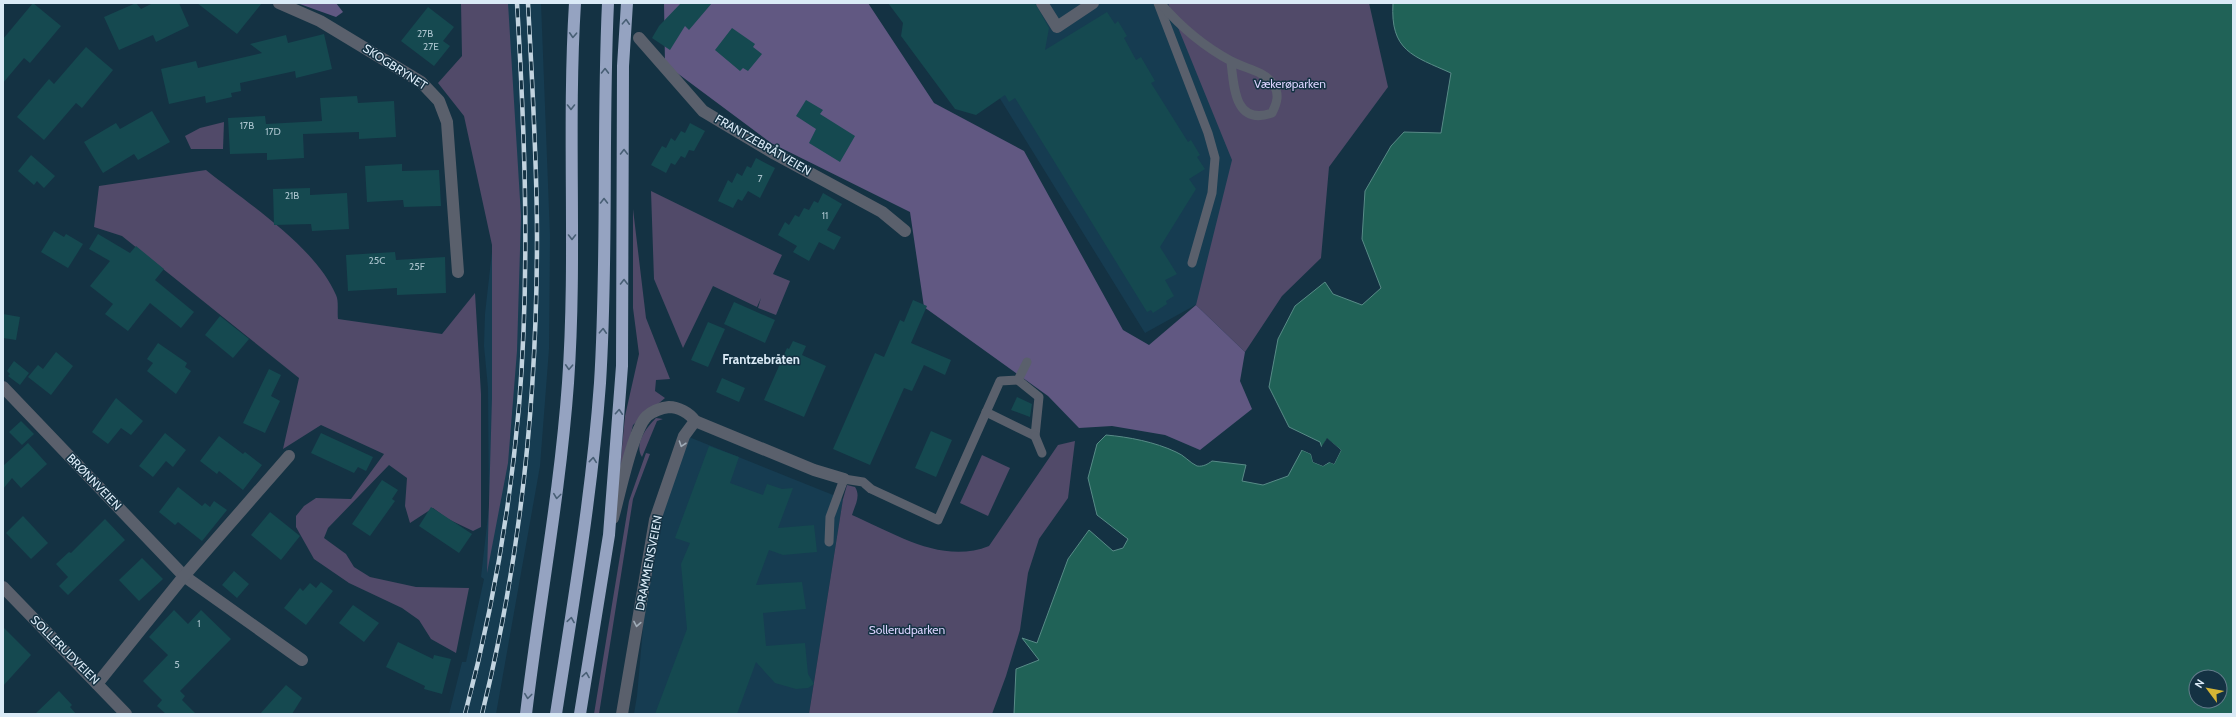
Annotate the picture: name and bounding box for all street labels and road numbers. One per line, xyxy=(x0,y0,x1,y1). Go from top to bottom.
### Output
street label: SKOGBRYNET xyxy=(360,40,431,93)
street label: FRANTZEBRÅTVEIEN xyxy=(712,111,814,178)
street label: BRØNNVEIEN xyxy=(64,450,125,513)
street label: DRAMMENSVEIEN xyxy=(632,514,665,612)
street label: SOLLERUDVEIEN xyxy=(28,612,103,687)

